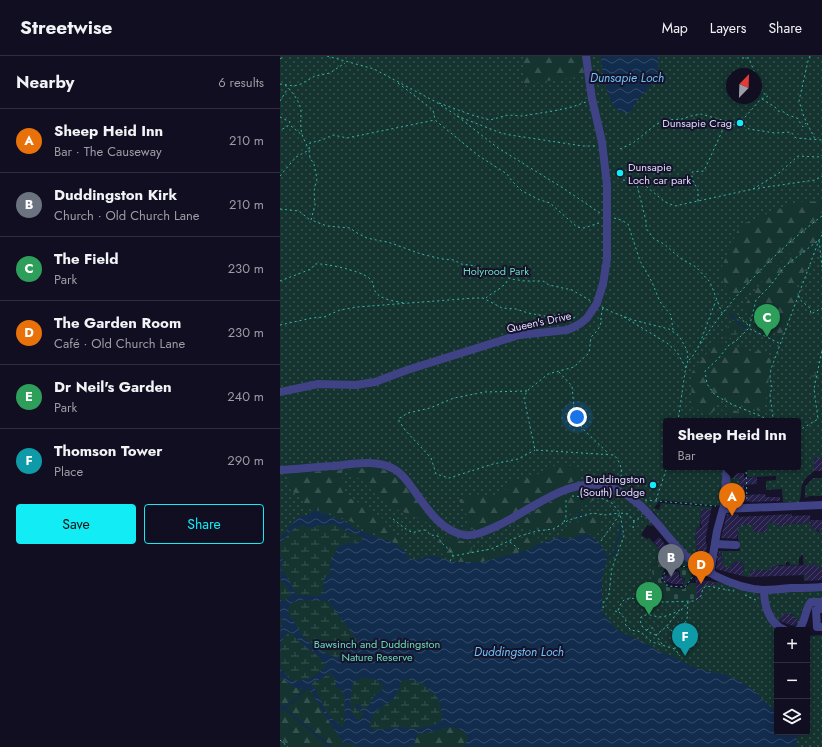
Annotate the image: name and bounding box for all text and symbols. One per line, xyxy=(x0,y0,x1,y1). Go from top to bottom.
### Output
text: Streetwise xyxy=(20,14,113,41)
text: Map xyxy=(662,18,688,38)
text: Layers xyxy=(710,18,746,38)
text: Share xyxy=(768,18,802,38)
north arrow xyxy=(726,68,762,104)
water label: Dunsapie Loch xyxy=(590,69,664,87)
text: Nearby xyxy=(16,70,74,94)
text: 6 results xyxy=(218,73,264,92)
place label: Dunsapie Crag xyxy=(662,115,732,131)
marker: Dunsapie Crag xyxy=(735,118,745,128)
text: Sheep Heid Inn xyxy=(54,120,163,142)
text: A xyxy=(24,131,34,150)
text: 210 m xyxy=(229,131,264,150)
text: Bar · The Causeway xyxy=(54,142,162,161)
place label: Dunsapie Loch car park xyxy=(628,159,691,188)
marker: Dunsapie Loch car park xyxy=(615,168,625,178)
text: Duddingston Kirk xyxy=(54,184,177,206)
text: B xyxy=(25,195,33,214)
text: 210 m xyxy=(229,195,264,214)
text: Church · Old Church Lane xyxy=(54,206,200,225)
text: The Field xyxy=(54,248,118,270)
text: C xyxy=(24,259,34,278)
text: 230 m xyxy=(228,259,264,278)
park label: Holyrood Park xyxy=(463,263,529,279)
text: Park xyxy=(54,270,77,289)
pin: C xyxy=(754,304,780,337)
street label: Queen's Drive xyxy=(505,307,573,337)
text: The Garden Room xyxy=(54,312,181,334)
text: D xyxy=(24,323,34,342)
text: 230 m xyxy=(228,323,264,342)
text: Café · Old Church Lane xyxy=(54,334,185,353)
text: Dr Neil's Garden xyxy=(54,376,172,398)
text: E xyxy=(25,387,33,406)
text: 240 m xyxy=(227,387,264,406)
text: Park xyxy=(54,398,77,417)
your location xyxy=(567,407,587,427)
popup xyxy=(663,418,801,470)
text: Sheep Heid Inn xyxy=(677,424,787,446)
text: Thomson Tower xyxy=(54,440,162,462)
text: Bar xyxy=(677,446,695,465)
text: F xyxy=(25,451,33,470)
text: 290 m xyxy=(227,451,264,470)
text: Place xyxy=(54,462,83,481)
place label: Duddingston (South) Lodge xyxy=(579,471,645,500)
marker: Duddingston (South) Lodge xyxy=(648,480,658,490)
pin: A xyxy=(719,483,745,516)
button: Save xyxy=(16,504,136,544)
button: Share xyxy=(144,504,264,544)
pin: B xyxy=(658,544,684,577)
pin: D xyxy=(688,551,714,584)
pin: E xyxy=(636,582,662,615)
pin: F xyxy=(672,623,698,656)
map controls xyxy=(774,627,810,735)
button: + xyxy=(774,627,810,663)
park label: Bawsinch and Duddingston Nature Reserve xyxy=(314,636,440,665)
water label: Duddingston Loch xyxy=(474,643,564,661)
button: − xyxy=(774,663,810,699)
button: layers xyxy=(774,699,810,735)

